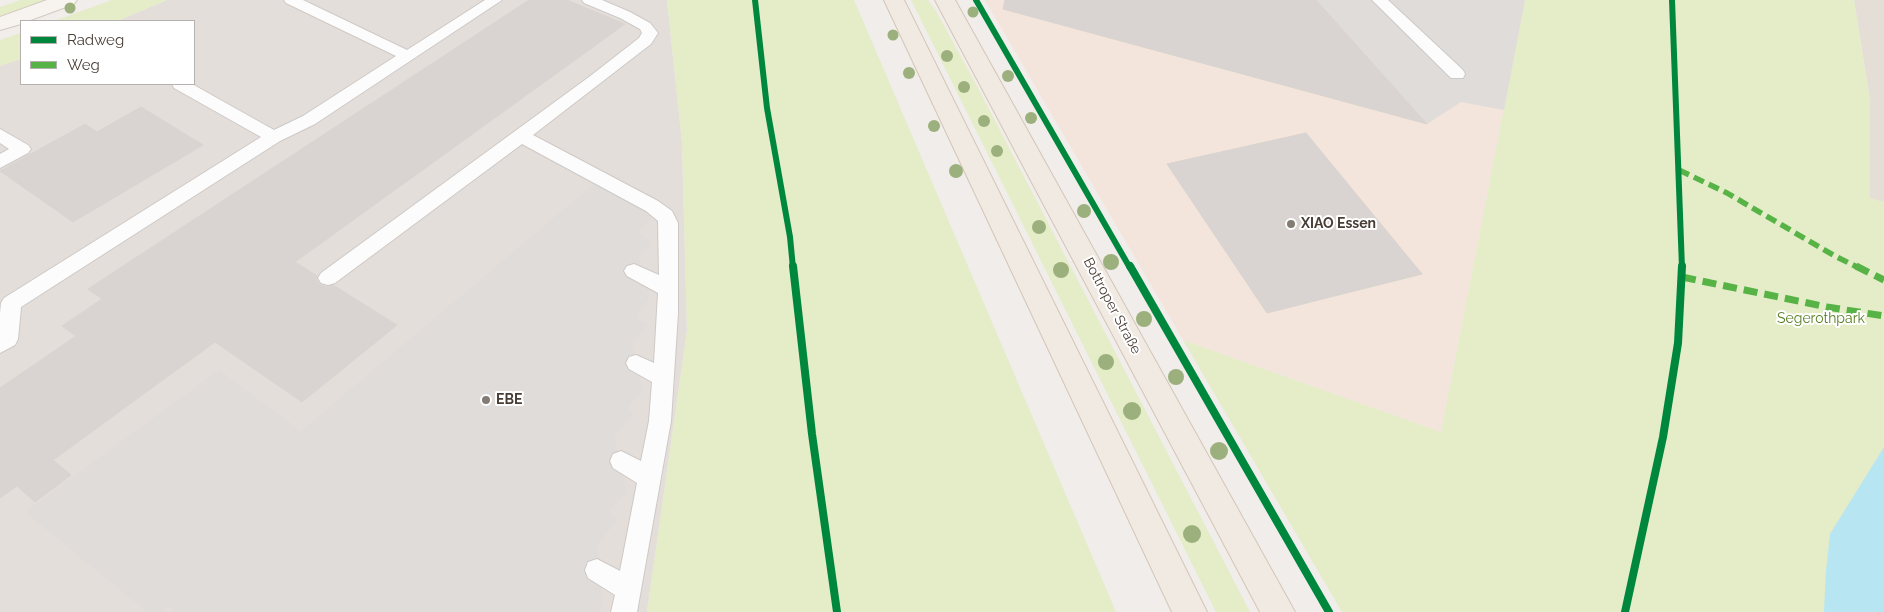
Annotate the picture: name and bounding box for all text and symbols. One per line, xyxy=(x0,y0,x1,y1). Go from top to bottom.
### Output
legend xyxy=(20,20,195,85)
text: Radweg xyxy=(67,31,124,49)
text: Weg xyxy=(67,56,100,74)
place label: XIAO Essen xyxy=(1301,216,1376,232)
marker: XIAO Essen xyxy=(1285,218,1297,230)
street label: Bottroper Straße xyxy=(1080,255,1144,357)
park label: Segerothpark xyxy=(1777,311,1865,327)
place label: EBE xyxy=(496,392,522,408)
marker: EBE xyxy=(480,394,492,406)

